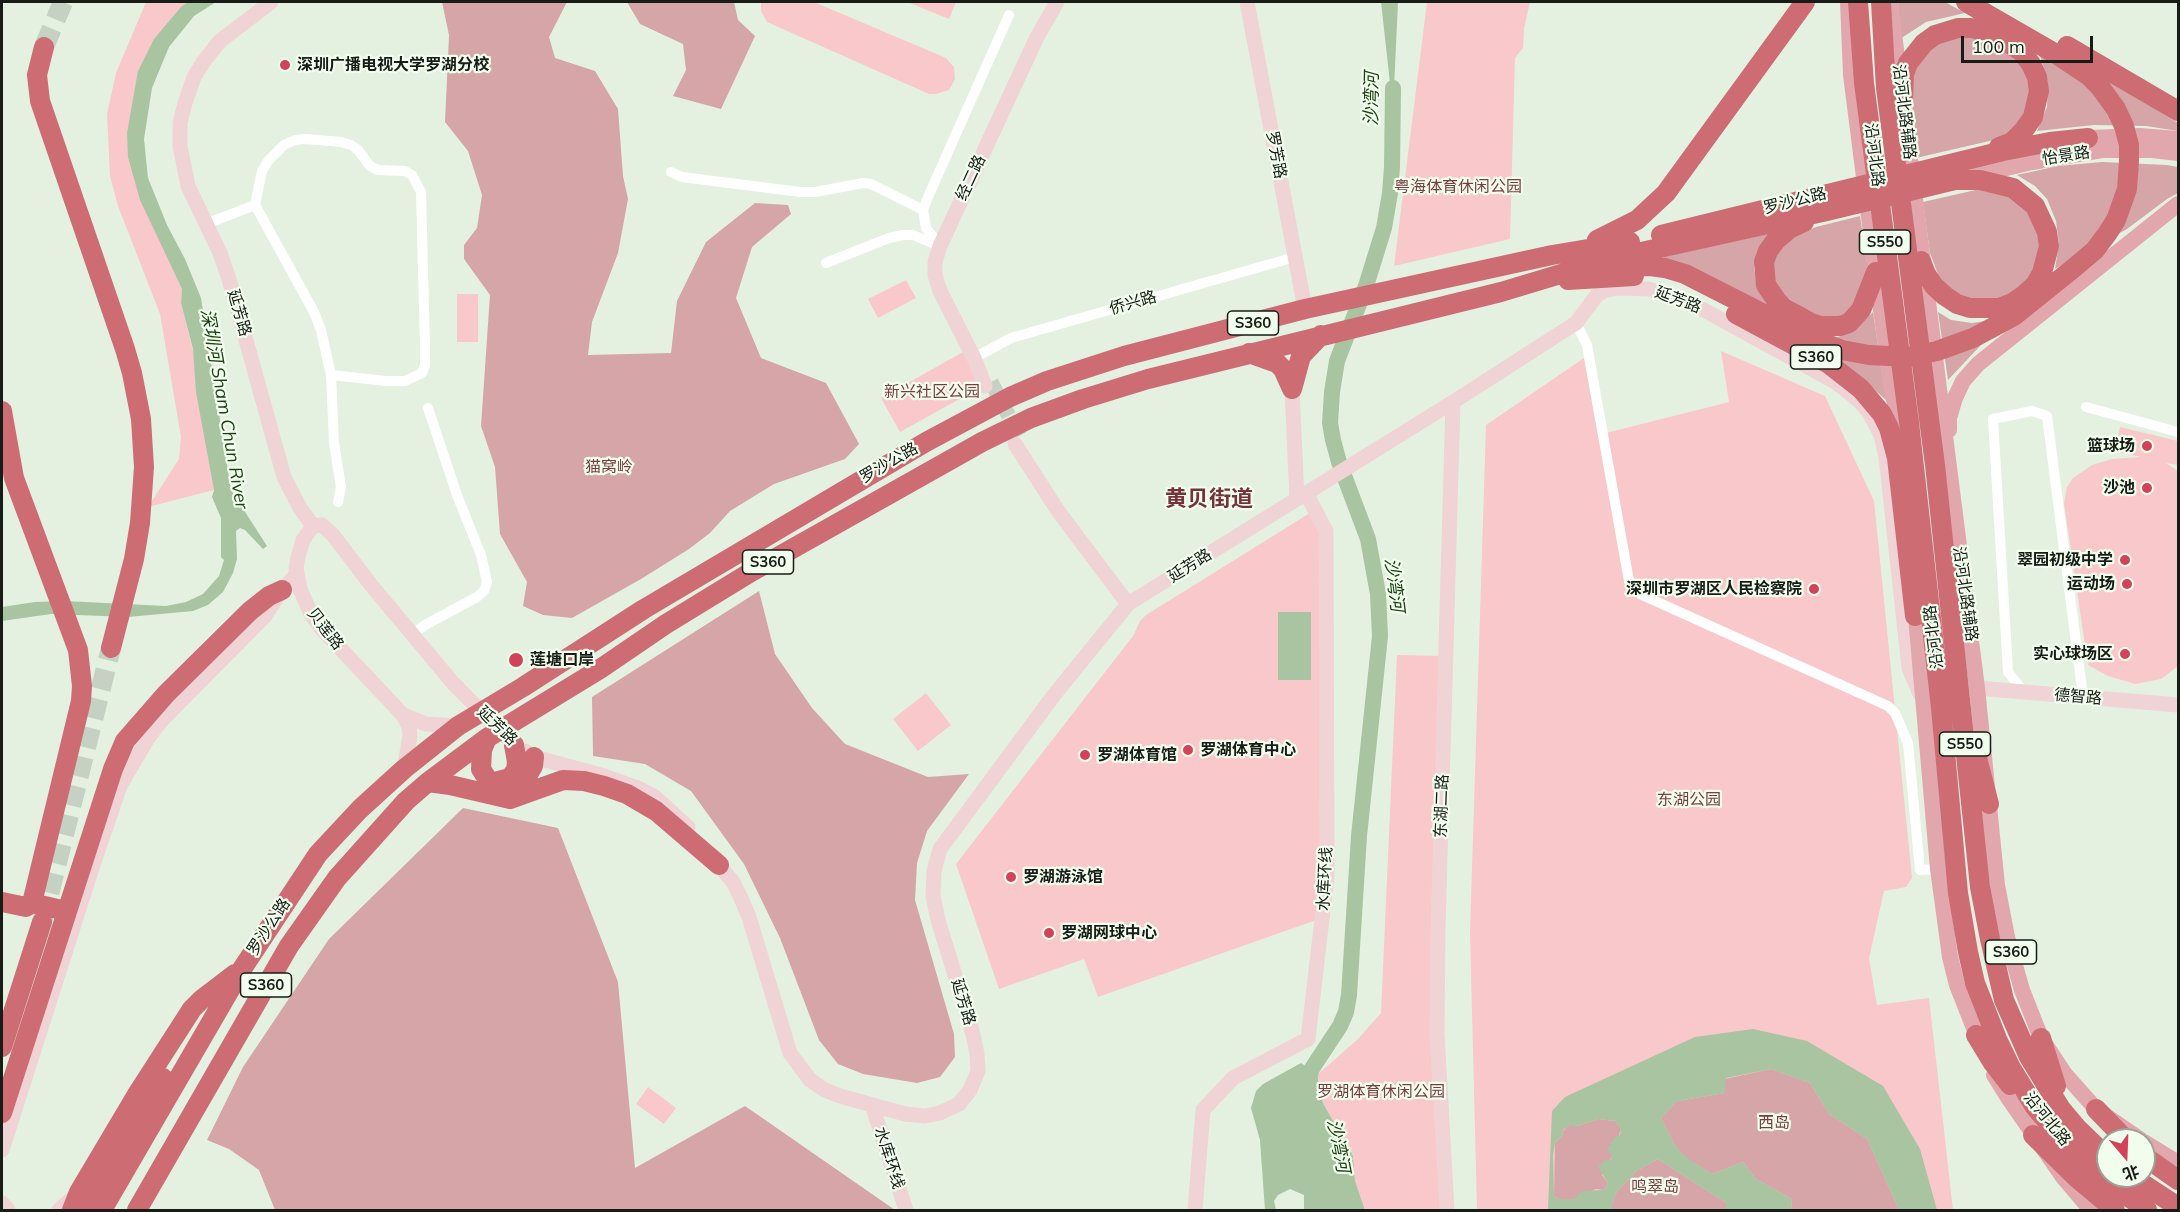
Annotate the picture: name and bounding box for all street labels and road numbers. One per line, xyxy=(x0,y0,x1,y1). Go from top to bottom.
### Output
street label: 沿河北路辅路 xyxy=(1889,63,1919,161)
street label: 沿河北路 xyxy=(1861,122,1887,188)
street label: 罗芳路 xyxy=(1262,130,1290,180)
street label: 怡景路 xyxy=(2041,143,2091,169)
street label: 经二路 xyxy=(952,152,990,204)
street label: 罗沙公路 xyxy=(1762,184,1828,218)
road number: S550 xyxy=(1860,230,1910,254)
street label: 延芳路 xyxy=(1652,282,1704,318)
street label: 延芳路 xyxy=(223,287,255,339)
street label: 侨兴路 xyxy=(1107,287,1159,319)
road number: S360 xyxy=(1228,311,1278,335)
road number: S360 xyxy=(1790,345,1842,369)
street label: 罗沙公路 xyxy=(856,439,922,487)
street label: 延芳路 xyxy=(1165,545,1215,587)
street label: 沿河北路辅路 xyxy=(1949,545,1981,643)
road number: S360 xyxy=(742,550,794,574)
street label: 贝莲路 xyxy=(303,604,347,654)
street label: 沿河北路 xyxy=(1921,604,1947,670)
street label: 德智路 xyxy=(2053,685,2103,709)
street label: 延芳路 xyxy=(473,702,521,750)
road number: S550 xyxy=(1940,732,1990,756)
street label: 东湖二路 xyxy=(1431,774,1453,838)
street label: 水库环线 xyxy=(1314,847,1336,911)
street label: 罗沙公路 xyxy=(244,895,294,959)
road number: S360 xyxy=(1986,940,2036,964)
road number: S360 xyxy=(240,973,292,997)
street label: 延芳路 xyxy=(947,976,979,1028)
street label: 沿河北路 xyxy=(2019,1088,2075,1150)
street label: 水库环线 xyxy=(870,1125,908,1191)

